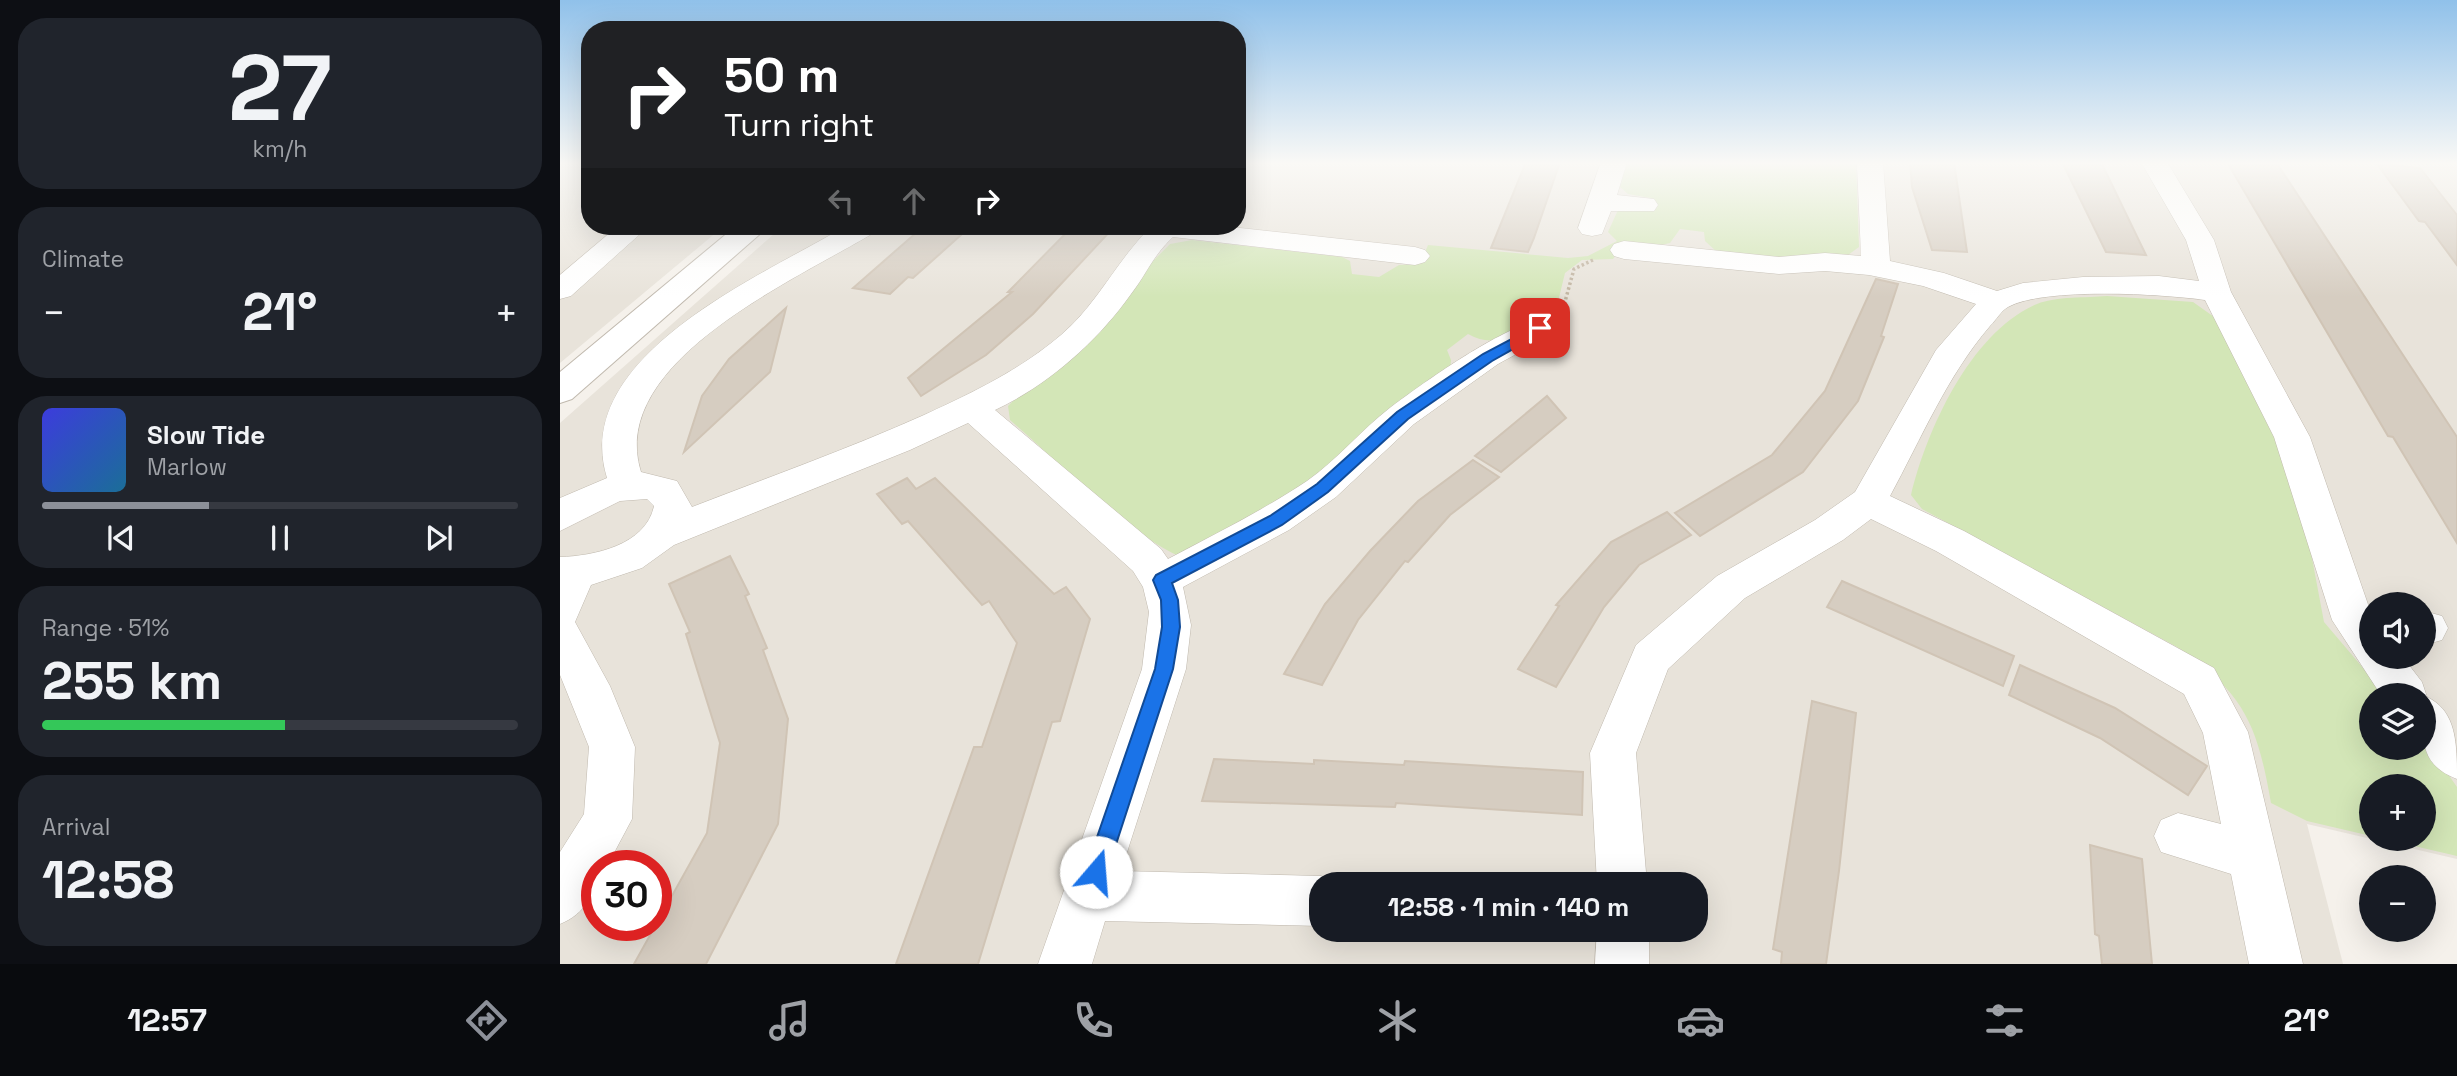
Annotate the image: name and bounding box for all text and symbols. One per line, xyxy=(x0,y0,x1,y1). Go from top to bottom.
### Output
text: 27 xyxy=(228,30,332,147)
text: 50 m xyxy=(724,44,839,106)
icon: right xyxy=(609,49,700,140)
text: Turn right xyxy=(724,105,874,145)
text: km/h xyxy=(253,134,307,164)
icon: left xyxy=(822,182,860,220)
icon: ahead xyxy=(895,182,933,220)
icon: right xyxy=(968,182,1006,220)
text: Climate xyxy=(42,244,124,274)
text: 21° xyxy=(243,279,317,345)
text: − xyxy=(42,289,66,337)
text: + xyxy=(494,289,518,337)
pin xyxy=(1510,298,1570,358)
icon: arrive xyxy=(1521,309,1559,347)
text: Slow Tide xyxy=(147,418,265,452)
text: Marlow xyxy=(147,452,227,482)
icon: previous xyxy=(102,519,140,557)
icon: pause xyxy=(261,519,299,557)
icon: next xyxy=(420,519,458,557)
map controls xyxy=(2359,592,2436,942)
button: sound xyxy=(2359,592,2436,669)
text: Range · 51% xyxy=(42,613,169,643)
text: 255 km xyxy=(42,648,222,714)
button: layers xyxy=(2359,683,2436,760)
button: + xyxy=(2359,774,2436,851)
text: Arrival xyxy=(42,812,110,842)
position arrow xyxy=(1059,835,1133,909)
text: 12:58 xyxy=(42,847,174,913)
speed limit sign: 30 xyxy=(581,850,672,941)
button: − xyxy=(2359,865,2436,942)
text: 12:58 · 1 min · 140 m xyxy=(1388,890,1629,924)
icon: directions xyxy=(462,996,511,1045)
icon: music xyxy=(765,996,814,1045)
icon: phone xyxy=(1069,996,1118,1045)
icon: climate xyxy=(1373,996,1422,1045)
icon: car xyxy=(1676,996,1725,1045)
icon: filters xyxy=(1980,996,2029,1045)
text: 12:57 xyxy=(127,1000,207,1040)
text: 21° xyxy=(2283,1000,2330,1040)

